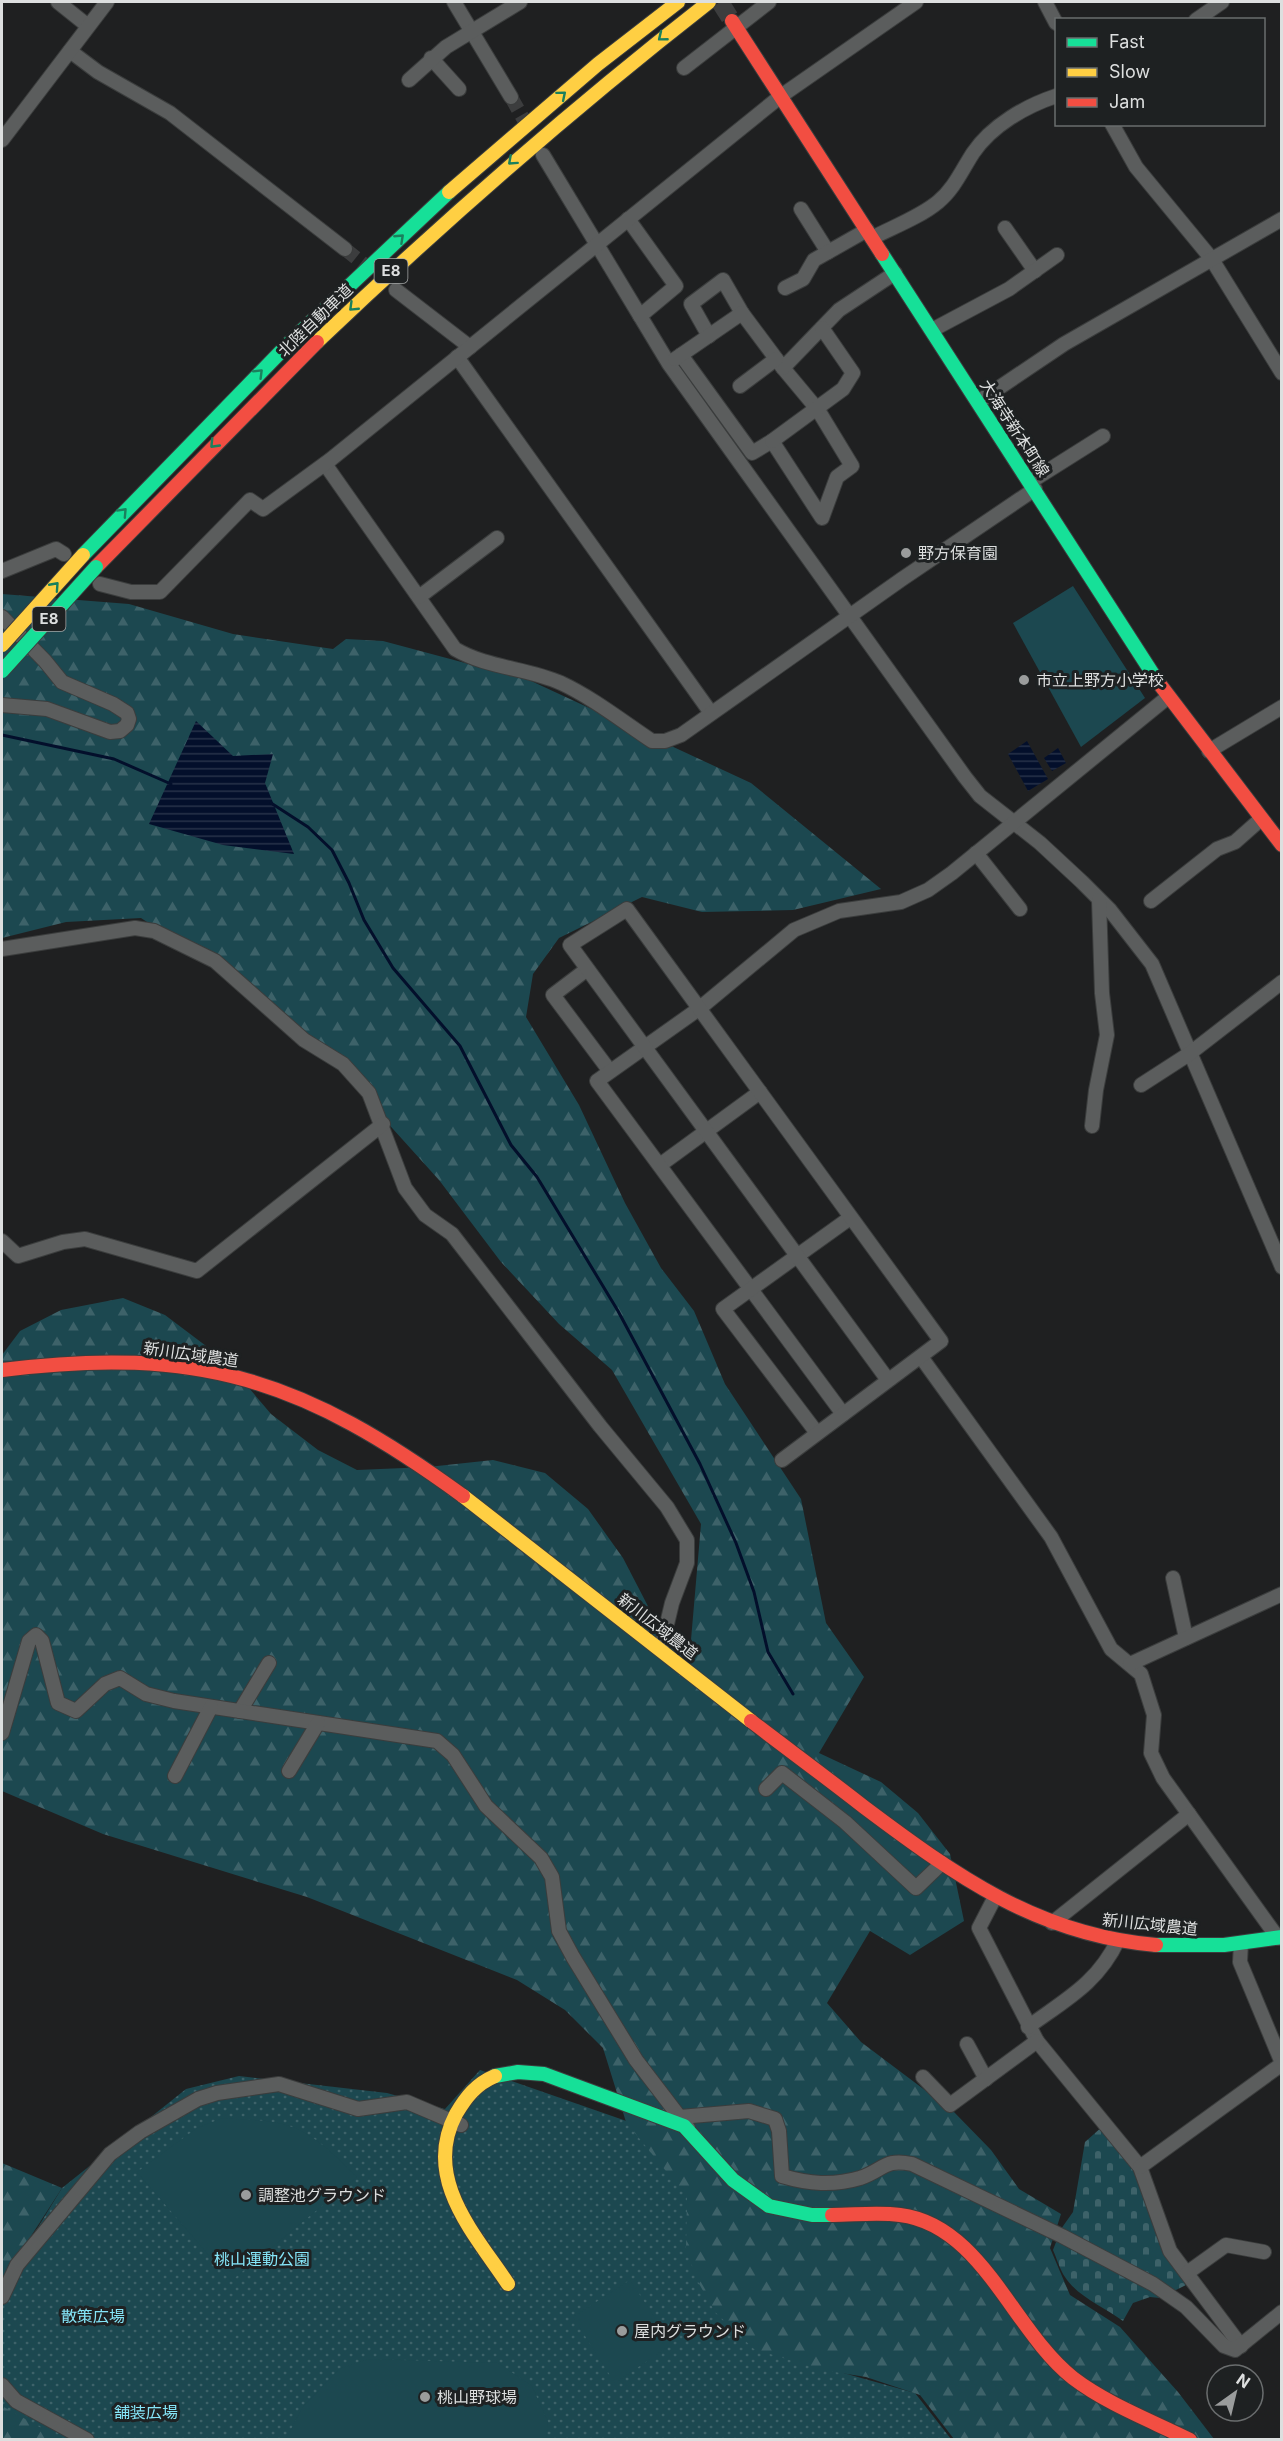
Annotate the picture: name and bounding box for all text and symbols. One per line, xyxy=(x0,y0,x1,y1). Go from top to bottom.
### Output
legend xyxy=(1055,18,1265,126)
one-way arrow xyxy=(658,30,669,41)
text: Fast xyxy=(1109,31,1145,52)
text: Slow xyxy=(1109,61,1150,82)
one-way arrow xyxy=(555,91,566,102)
text: Jam xyxy=(1109,91,1145,112)
one-way arrow xyxy=(508,154,519,165)
one-way arrow xyxy=(393,234,404,245)
road number: E8 xyxy=(374,259,408,283)
street label: 北陸自動車道 xyxy=(274,279,356,361)
one-way arrow xyxy=(349,300,359,311)
one-way arrow xyxy=(252,369,263,380)
street label: 大海寺新本町線 xyxy=(976,376,1054,480)
one-way arrow xyxy=(210,436,221,447)
one-way arrow xyxy=(116,509,127,519)
place label: 野方保育園 xyxy=(918,543,998,563)
marker: 野方保育園 xyxy=(899,546,913,560)
one-way arrow xyxy=(48,583,59,593)
road number: E8 xyxy=(32,607,66,631)
place label: 市立上野方小学校 xyxy=(1036,670,1164,690)
marker: 市立上野方小学校 xyxy=(1017,673,1031,687)
street label: 新川広域農道 xyxy=(142,1337,240,1371)
street label: 新川広域農道 xyxy=(614,1589,702,1663)
street label: 新川広域農道 xyxy=(1101,1909,1199,1939)
place label: 調整池グラウンド xyxy=(258,2185,386,2205)
marker: 調整池グラウンド xyxy=(239,2188,253,2202)
park label: 桃山運動公園 xyxy=(214,2249,310,2269)
park label: 散策広場 xyxy=(61,2306,125,2326)
place label: 屋内グラウンド xyxy=(634,2321,746,2341)
marker: 屋内グラウンド xyxy=(615,2324,629,2338)
north arrow xyxy=(1205,2363,1265,2423)
text: N xyxy=(1233,2369,1254,2392)
place label: 桃山野球場 xyxy=(437,2387,517,2407)
marker: 桃山野球場 xyxy=(418,2390,432,2404)
park label: 舗装広場 xyxy=(114,2402,178,2422)

